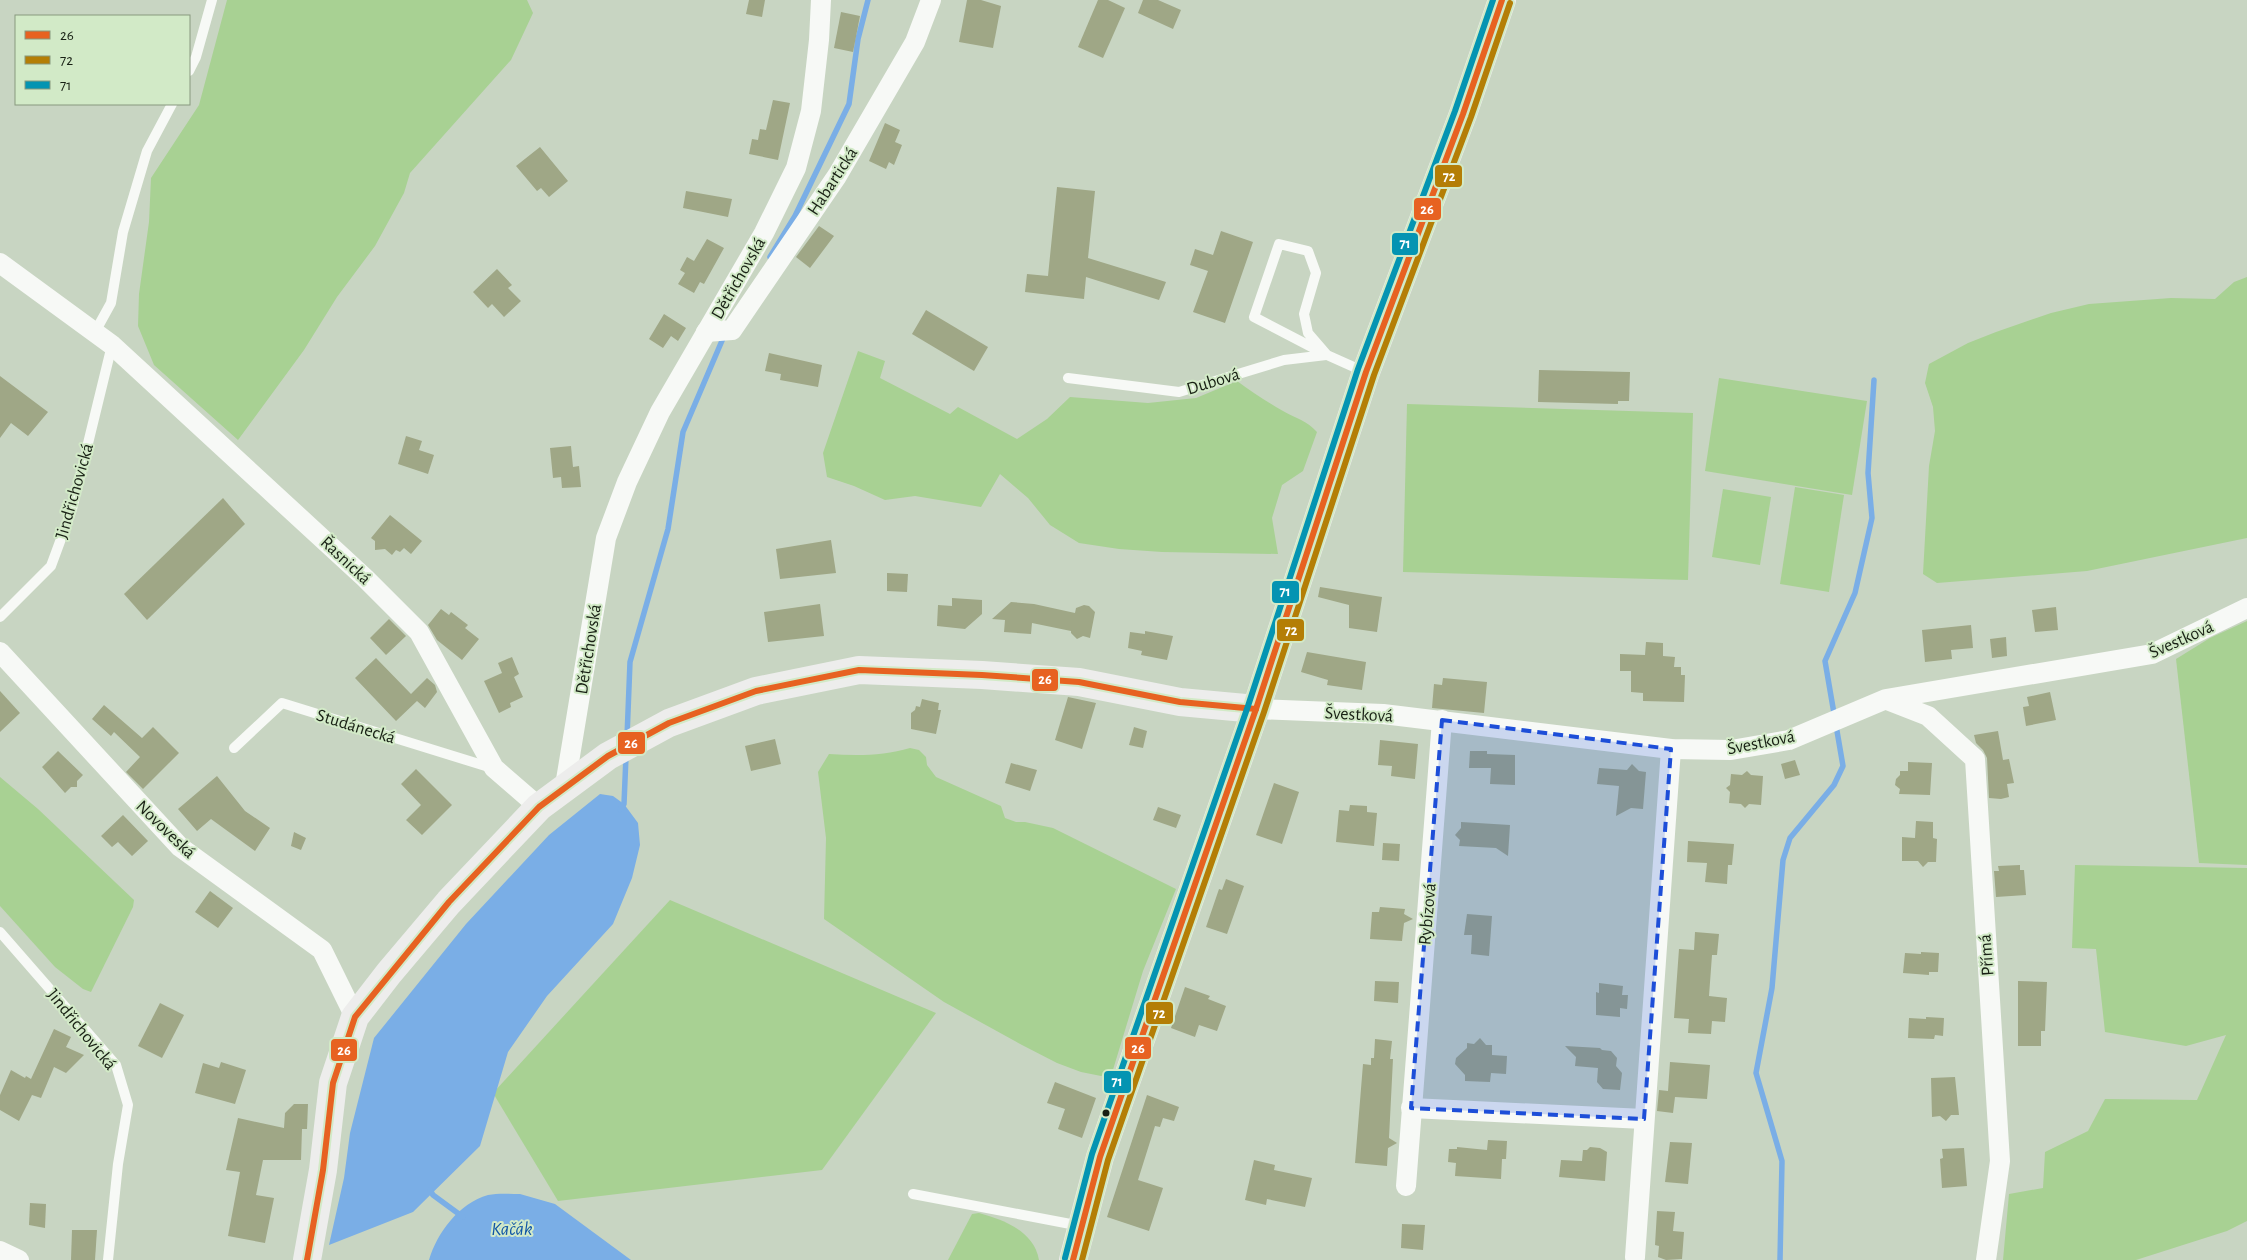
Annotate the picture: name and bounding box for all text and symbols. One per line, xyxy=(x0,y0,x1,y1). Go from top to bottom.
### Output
legend xyxy=(15,15,190,105)
text: 26 xyxy=(60,28,74,43)
text: 72 xyxy=(60,53,73,68)
text: 71 xyxy=(60,78,71,93)
street label: Habartická xyxy=(804,144,861,219)
line badge: 72 xyxy=(1434,164,1463,188)
text: 72 xyxy=(1443,170,1456,184)
line badge: 26 xyxy=(1413,197,1442,221)
text: 26 xyxy=(1420,203,1434,217)
line badge: 71 xyxy=(1391,232,1419,256)
street label: Dětřichovská xyxy=(708,235,769,322)
text: 71 xyxy=(1399,237,1411,251)
street label: Dubová xyxy=(1185,365,1242,399)
street label: Jindřichovická xyxy=(53,441,97,541)
street label: Řasnická xyxy=(317,531,376,588)
line badge: 71 xyxy=(1271,580,1300,604)
text: 71 xyxy=(1279,585,1291,599)
street label: Dětřichovská xyxy=(573,603,605,696)
street label: Švestková xyxy=(2145,615,2216,662)
line badge: 72 xyxy=(1276,618,1305,642)
text: 72 xyxy=(1285,624,1298,638)
line badge: 26 xyxy=(1031,668,1059,692)
text: 26 xyxy=(1038,673,1052,687)
street label: Švestková xyxy=(1324,701,1394,726)
street label: Studánecká xyxy=(314,706,397,747)
street label: Švestková xyxy=(1725,725,1796,758)
line badge: 26 xyxy=(617,731,646,755)
text: 26 xyxy=(624,737,638,751)
street label: Novoveská xyxy=(132,797,199,862)
street label: Rybízová xyxy=(1416,882,1440,946)
street label: Přímá xyxy=(1977,933,1997,977)
street label: Jindřichovická xyxy=(43,986,119,1074)
line badge: 72 xyxy=(1145,1001,1174,1025)
text: 72 xyxy=(1153,1007,1166,1021)
line badge: 26 xyxy=(1124,1036,1152,1060)
line badge: 26 xyxy=(330,1038,358,1062)
text: 26 xyxy=(1131,1042,1145,1056)
text: 26 xyxy=(337,1044,351,1058)
line badge: 71 xyxy=(1103,1070,1132,1094)
text: 71 xyxy=(1111,1075,1123,1089)
unlabelled marker xyxy=(1101,1108,1111,1118)
water label: Kačák xyxy=(491,1220,533,1239)

